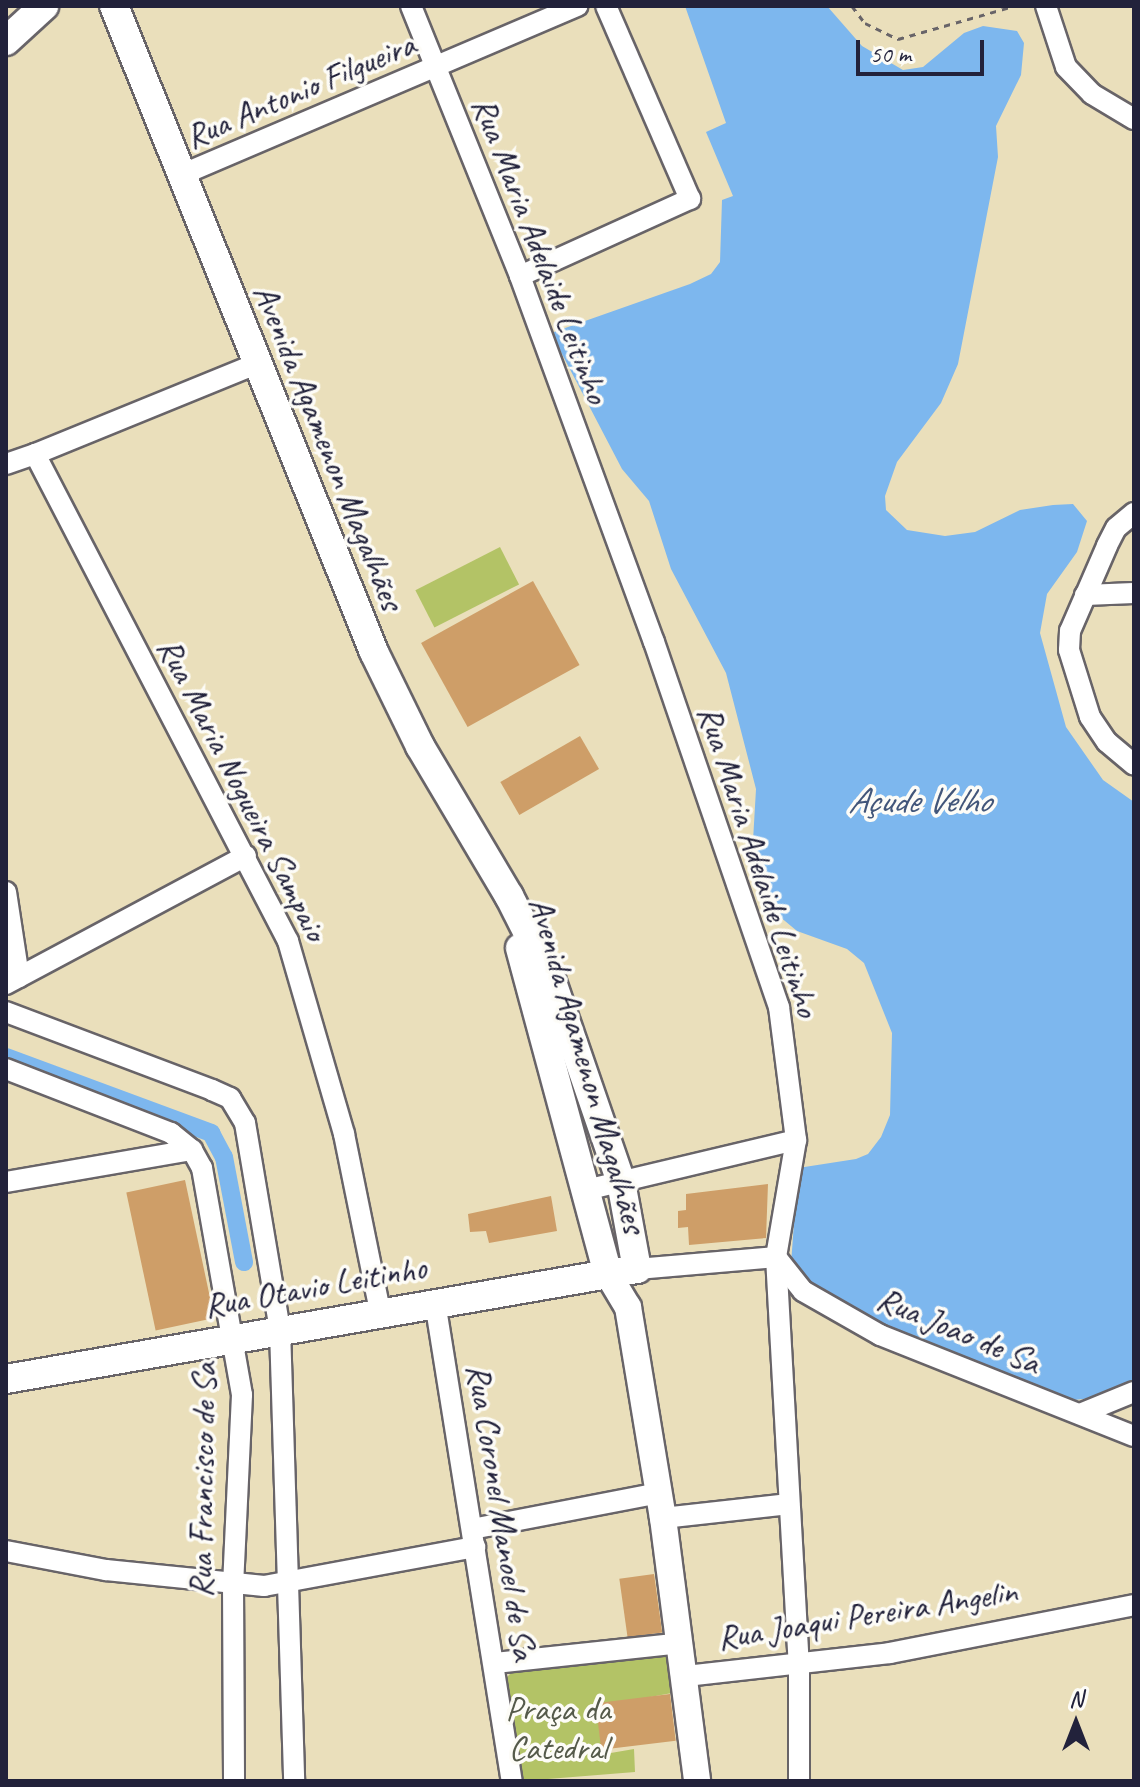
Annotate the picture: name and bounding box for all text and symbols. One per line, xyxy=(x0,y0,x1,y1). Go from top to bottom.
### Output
street label: Rua Antonio Filgueira xyxy=(179,23,421,157)
scale bar xyxy=(860,24,988,74)
text: 50 m xyxy=(870,39,911,69)
street label: Rua Maria Adelaide Leitinho xyxy=(464,92,618,408)
street label: Avenida Agamenon Magalhães xyxy=(245,279,413,615)
street label: Rua Maria Nogueira Sampaio xyxy=(149,630,337,948)
street label: Rua Maria Adelaide Leitinho xyxy=(690,701,828,1021)
water label: Açude Velho xyxy=(848,779,990,823)
street label: Avenida Agamenon Magalhães xyxy=(521,893,655,1237)
street label: Rua Otavio Leitinho xyxy=(200,1246,430,1326)
street label: Rua Joao de Sa xyxy=(872,1278,1046,1382)
street label: Rua Coronel Manoel de Sa xyxy=(458,1361,546,1663)
street label: Rua Francisco de Sa xyxy=(180,1362,224,1598)
street label: Rua Joaqui Pereira Angelin xyxy=(715,1570,1019,1658)
north arrow xyxy=(1036,1683,1116,1763)
text: N xyxy=(1069,1685,1083,1713)
park label: Praça da Catedral xyxy=(505,1688,611,1768)

